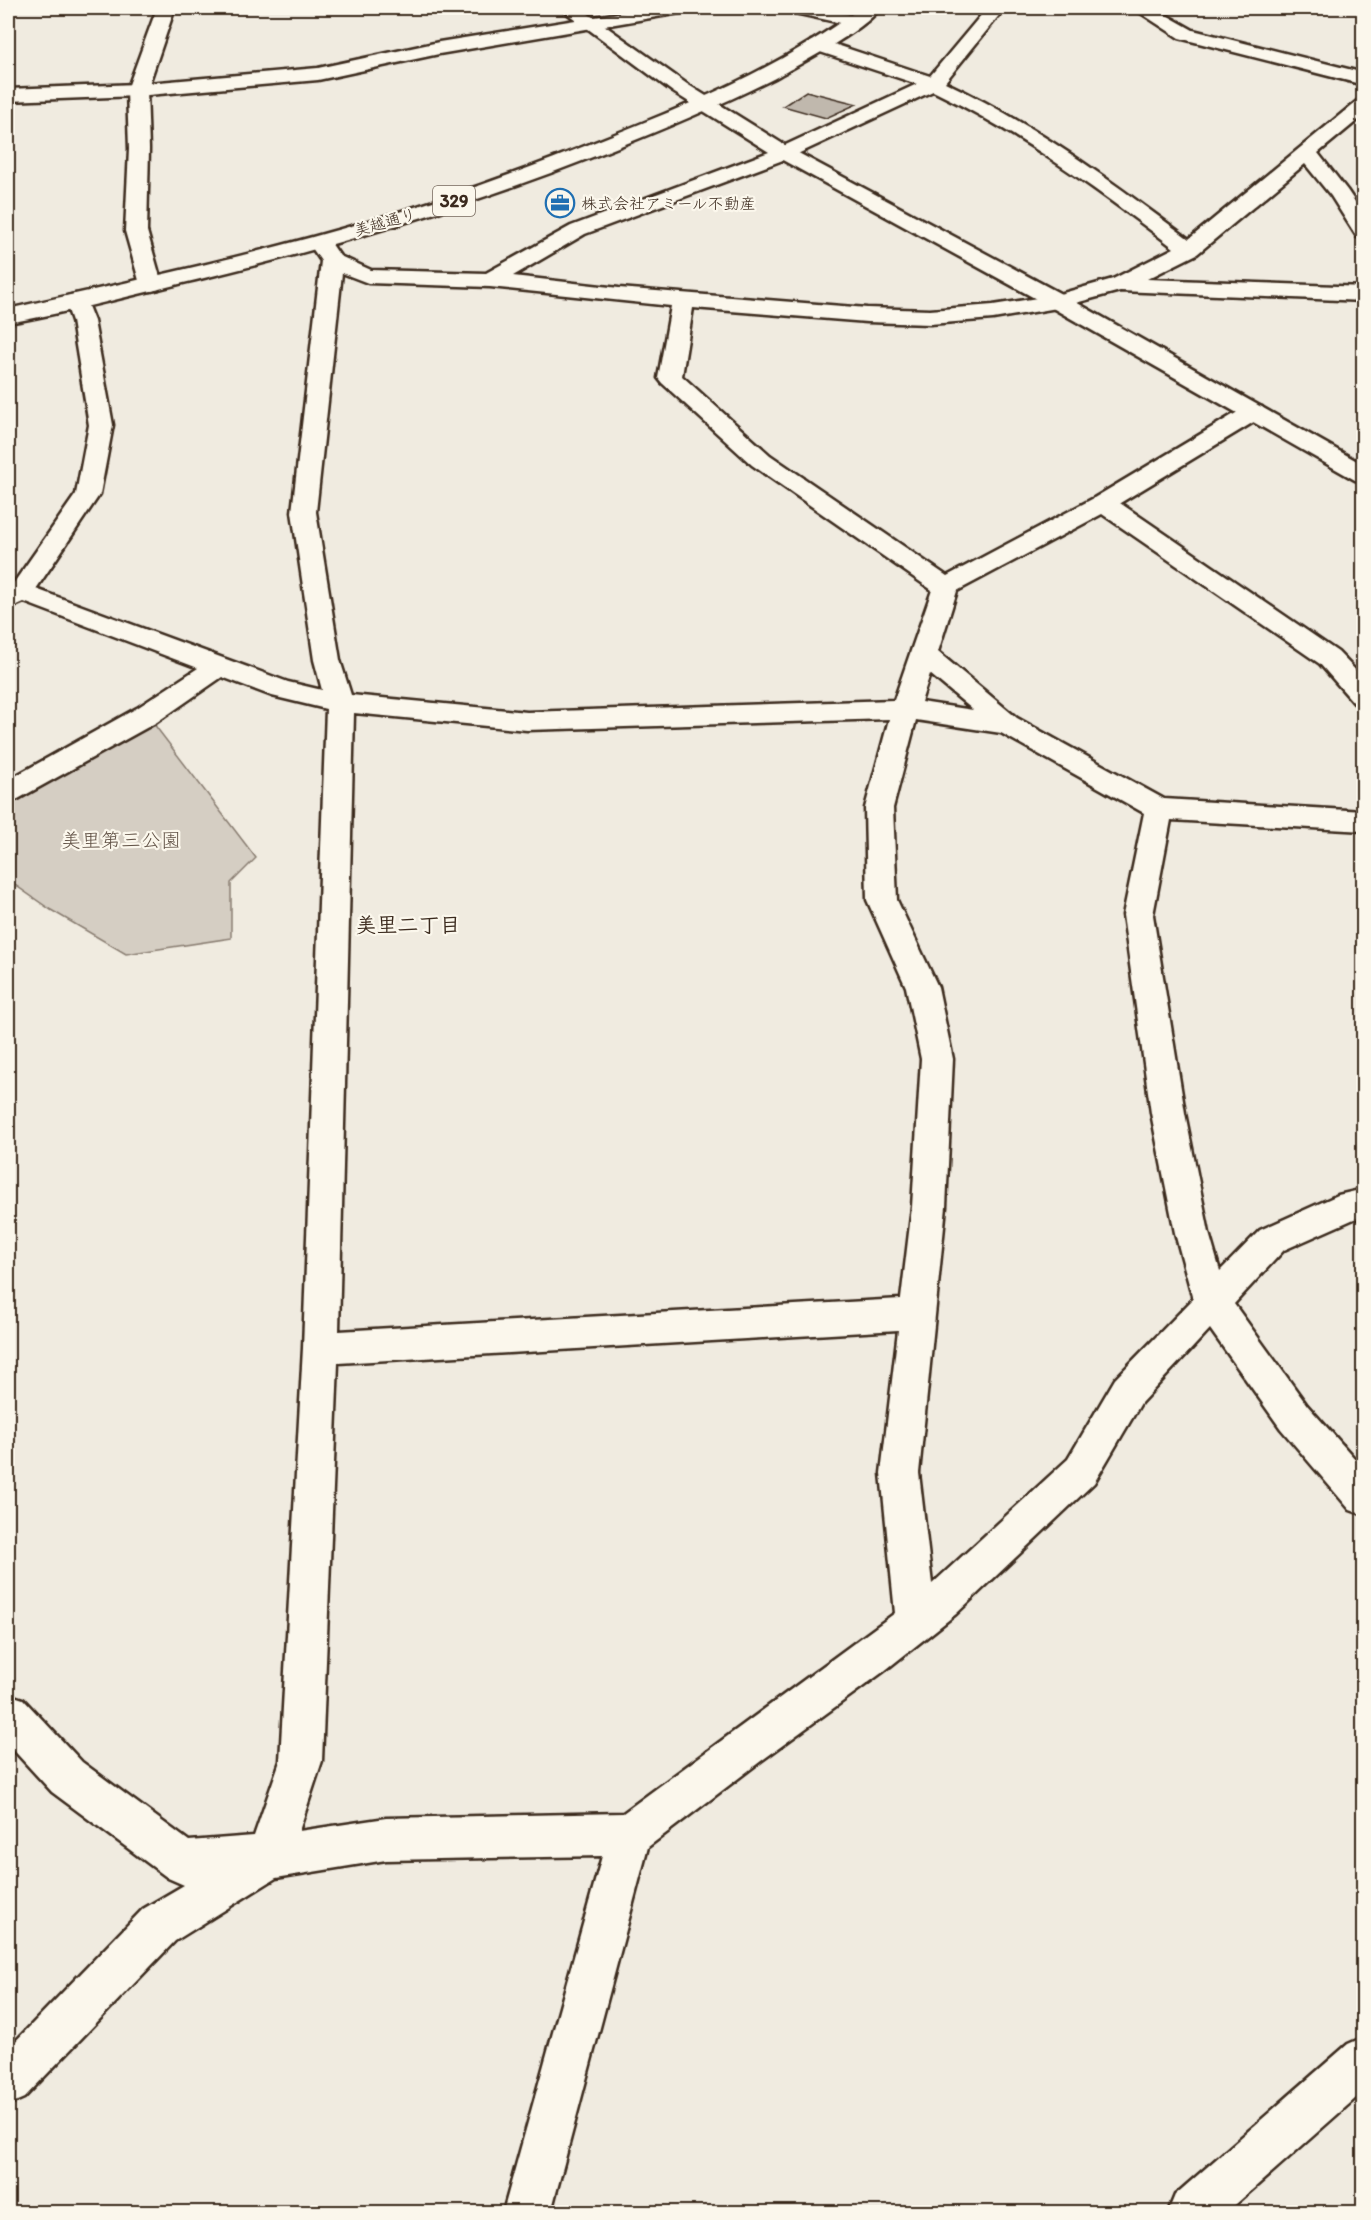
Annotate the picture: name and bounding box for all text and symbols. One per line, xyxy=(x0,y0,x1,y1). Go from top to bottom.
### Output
road number: 329 xyxy=(433,186,475,216)
office icon: 株式会社アミール不動産 xyxy=(544,187,576,219)
place label: 株式会社アミール不動産 xyxy=(581,194,756,213)
street label: 美越通り xyxy=(352,204,418,240)
park label: 美里第三公園 xyxy=(61,828,181,852)
district label: 美里二丁目 xyxy=(356,912,461,937)

